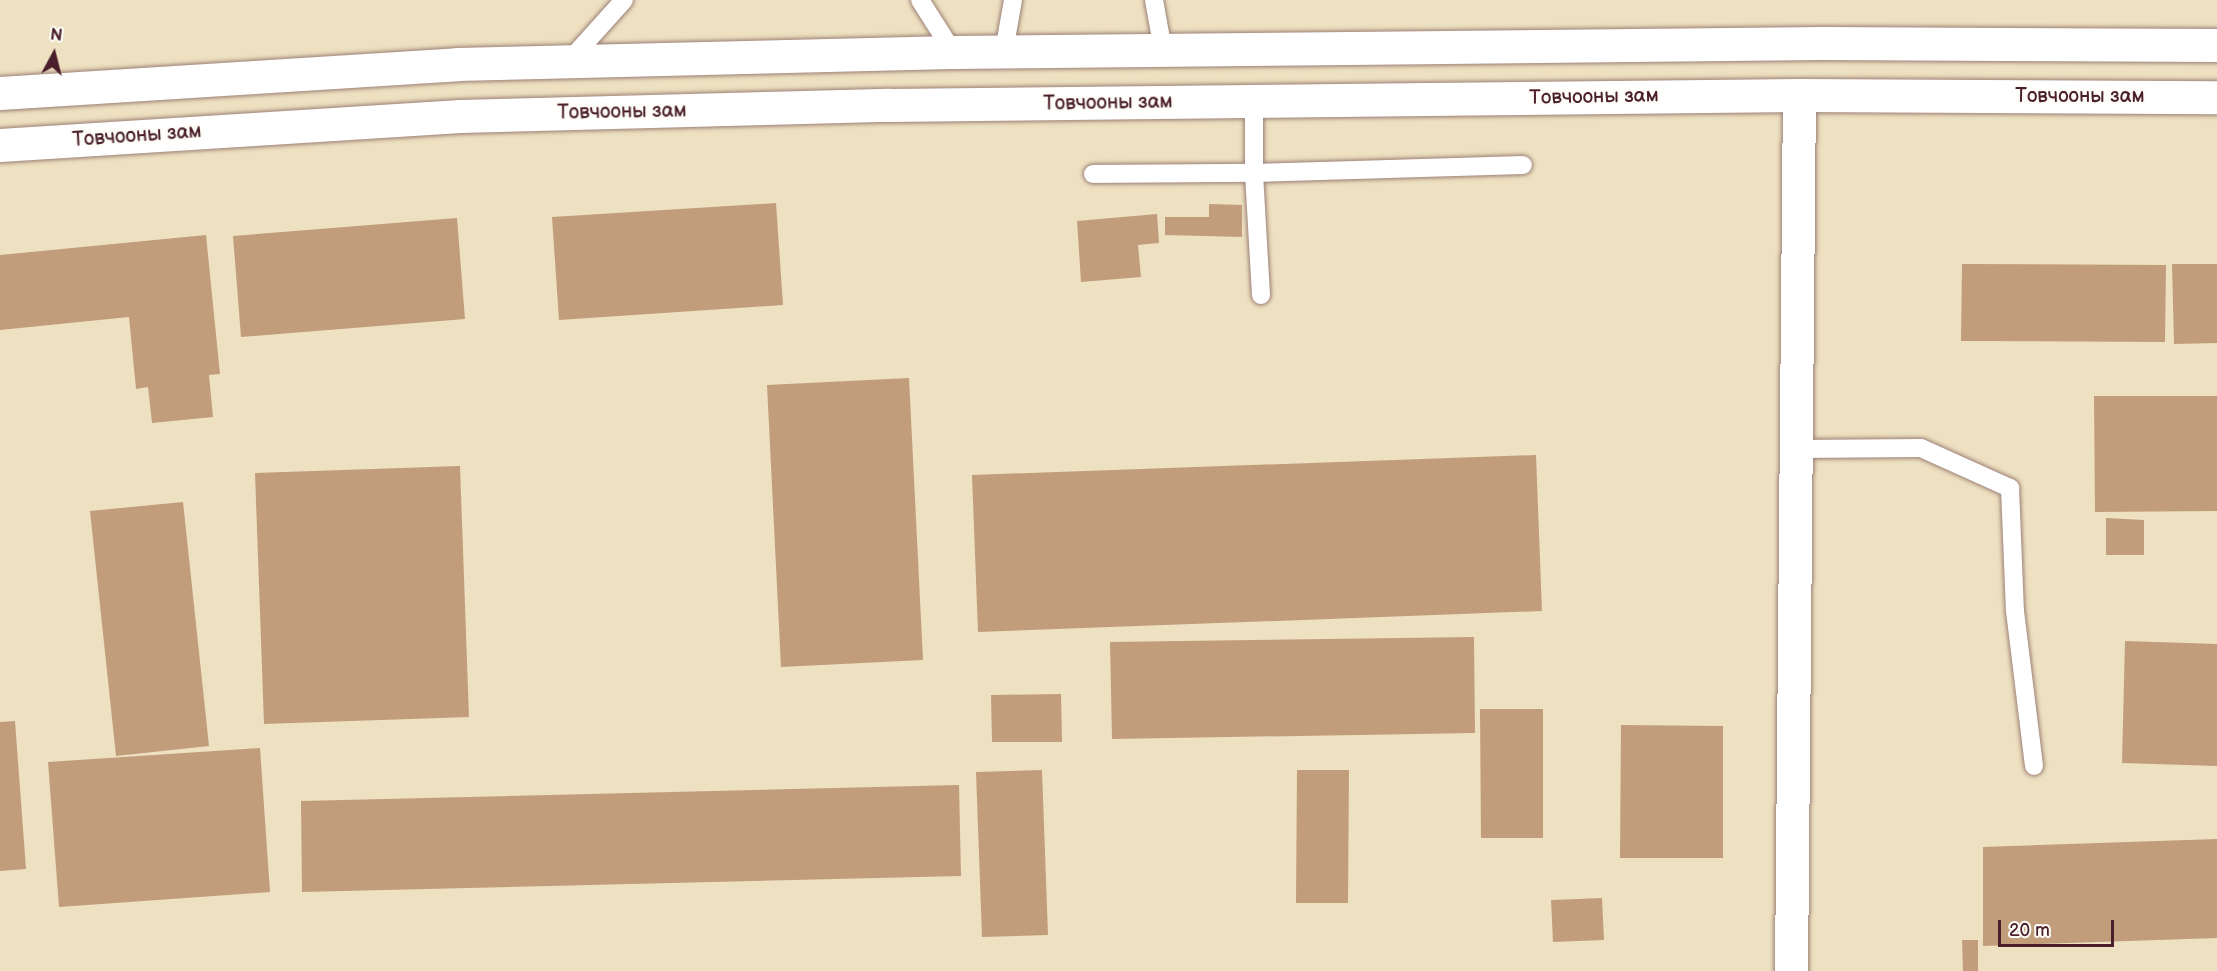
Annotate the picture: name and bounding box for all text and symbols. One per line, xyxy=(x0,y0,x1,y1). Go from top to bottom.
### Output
north arrow xyxy=(24,24,84,84)
text: N xyxy=(49,25,63,46)
street label: Товчооны зам xyxy=(1529,84,1659,110)
street label: Товчооны зам xyxy=(2015,84,2145,108)
street label: Товчооны зам xyxy=(1043,90,1173,116)
street label: Товчооны зам xyxy=(557,99,687,125)
street label: Товчооны зам xyxy=(72,120,202,152)
scale bar xyxy=(2001,908,2116,946)
text: 20 m xyxy=(2009,920,2050,941)

